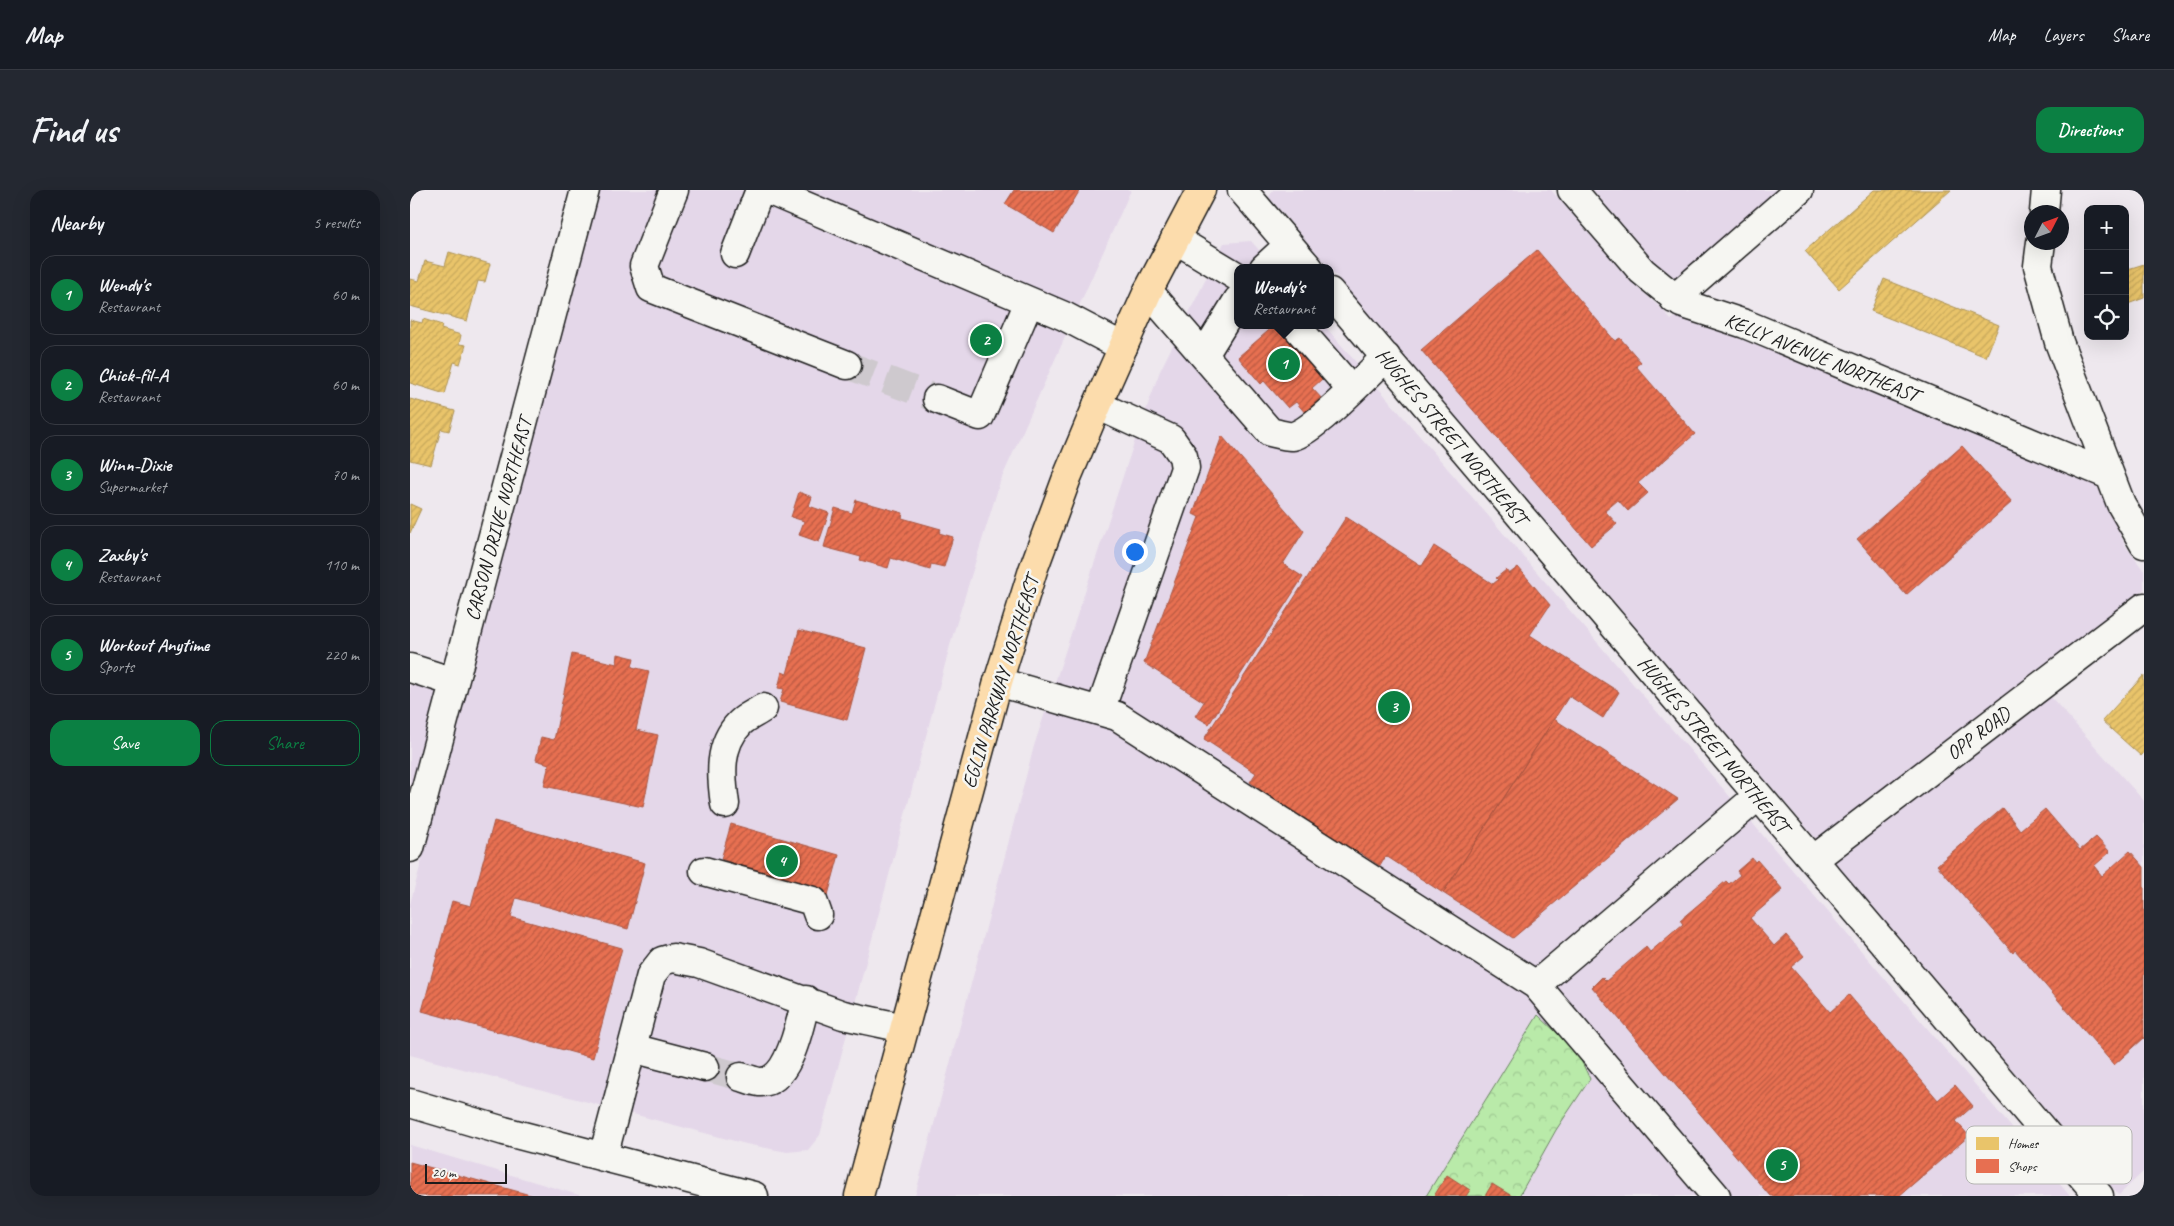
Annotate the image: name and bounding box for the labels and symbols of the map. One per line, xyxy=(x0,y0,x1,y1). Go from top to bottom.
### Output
north arrow xyxy=(2024,205,2069,250)
street label: KELLY AVENUE NORTHEAST xyxy=(1721,307,1927,410)
pin: 2 xyxy=(970,321,1002,359)
street label: HUGHES STREET NORTHEAST xyxy=(1370,343,1536,533)
pin: 1 xyxy=(1268,345,1300,383)
street label: CARSON DRIVE NORTHEAST xyxy=(459,411,539,623)
your location xyxy=(1122,539,1148,565)
street label: EGLIN PARKWAY NORTHEAST xyxy=(956,569,1046,791)
street label: HUGHES STREET NORTHEAST xyxy=(1632,651,1798,841)
pin: 3 xyxy=(1378,688,1410,726)
street label: OPP ROAD xyxy=(1941,700,2016,766)
pin: 4 xyxy=(766,842,798,880)
legend xyxy=(1966,1126,2132,1184)
text: Homes xyxy=(2008,1135,2039,1152)
pin: 5 xyxy=(1766,1146,1798,1184)
text: Shops xyxy=(2008,1158,2038,1175)
scale bar xyxy=(425,1161,508,1184)

